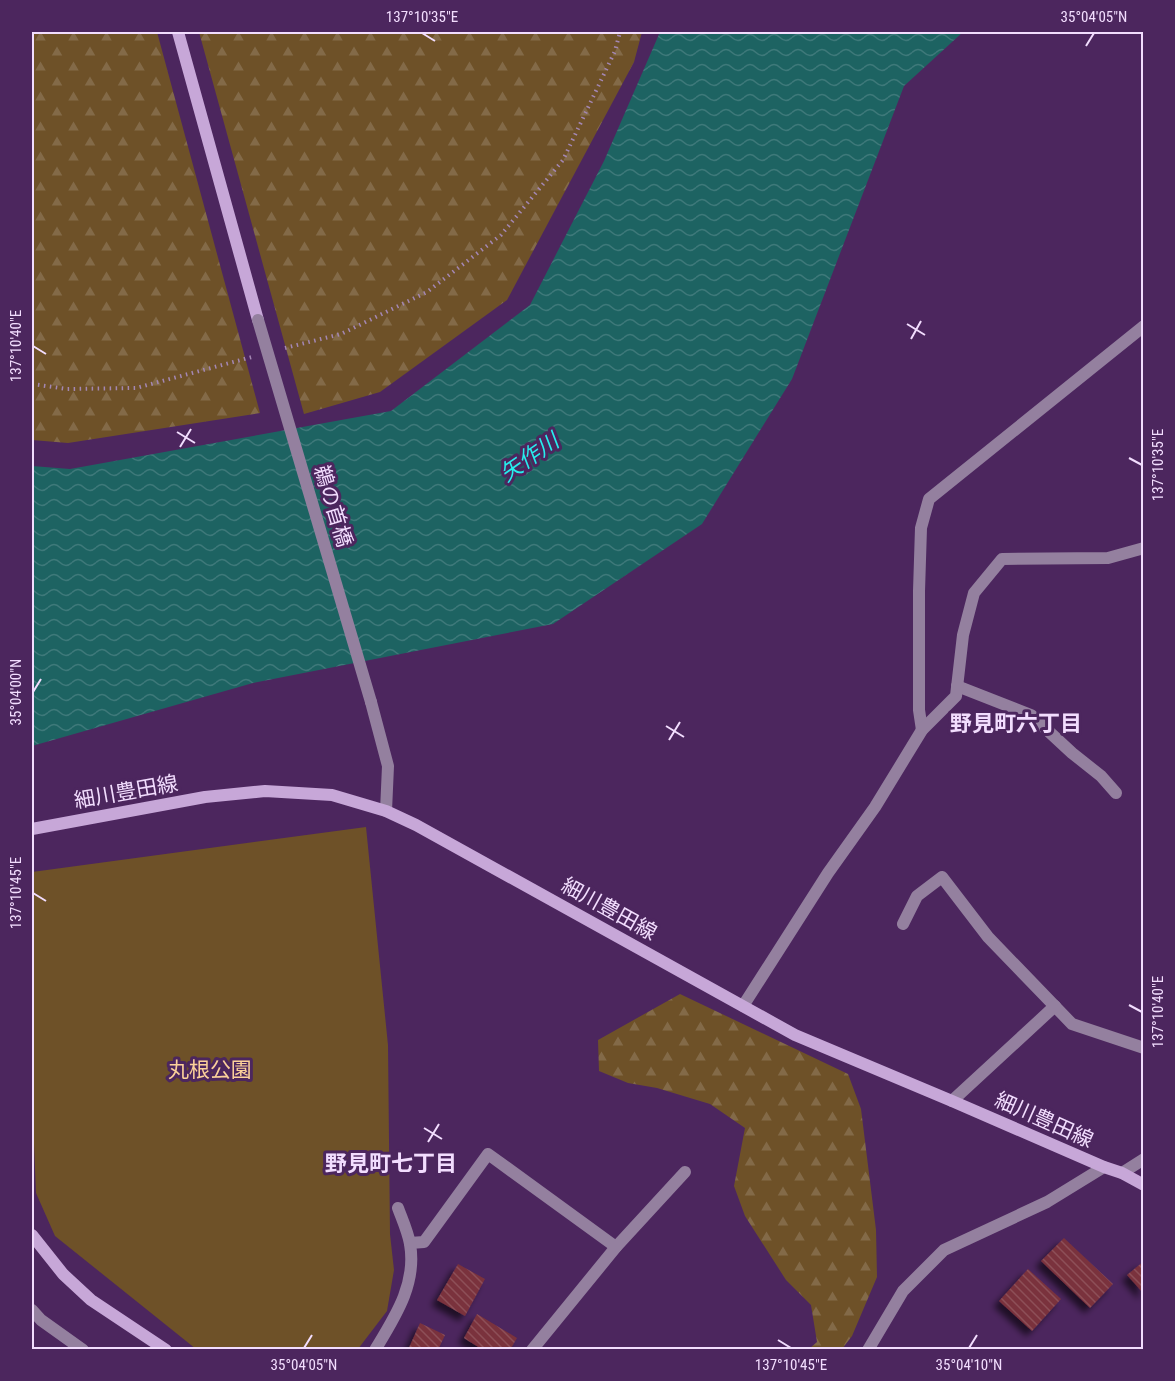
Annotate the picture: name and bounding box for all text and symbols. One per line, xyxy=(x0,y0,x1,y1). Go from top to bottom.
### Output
text: 137°10'35"E xyxy=(386,8,458,26)
text: 35°04'05"N xyxy=(1061,8,1127,26)
text: 137°10'40"E xyxy=(7,310,25,382)
water label: 矢作川 xyxy=(495,427,565,487)
text: 137°10'35"E xyxy=(1149,429,1167,501)
street label: 鵜の首橋 xyxy=(309,462,357,550)
text: 35°04'00"N xyxy=(7,659,25,725)
district label: 野見町六丁目 xyxy=(950,711,1082,736)
street label: 細川豊田線 xyxy=(72,771,180,813)
text: 137°10'45"E xyxy=(7,857,25,929)
street label: 細川豊田線 xyxy=(557,873,661,945)
text: 137°10'40"E xyxy=(1149,976,1167,1048)
park label: 丸根公園 xyxy=(168,1058,252,1082)
street label: 細川豊田線 xyxy=(991,1088,1097,1152)
district label: 野見町七丁目 xyxy=(325,1151,457,1176)
text: 35°04'05"N xyxy=(271,1356,337,1374)
text: 137°10'45"E xyxy=(755,1356,827,1374)
text: 35°04'10"N xyxy=(936,1356,1002,1374)

